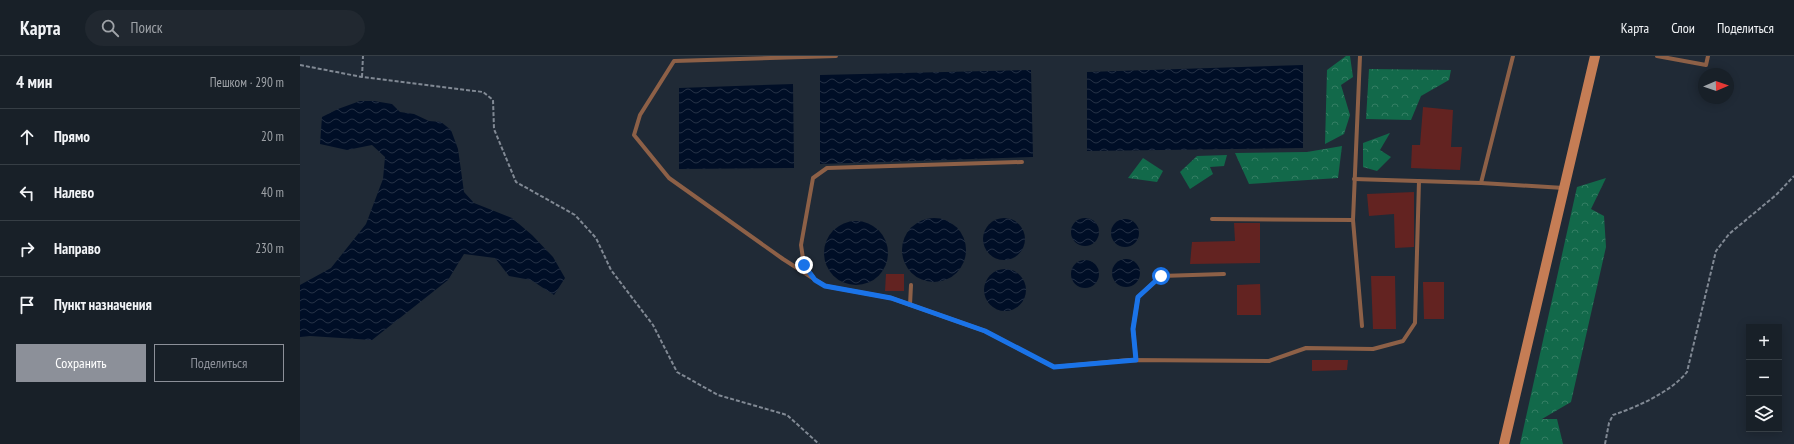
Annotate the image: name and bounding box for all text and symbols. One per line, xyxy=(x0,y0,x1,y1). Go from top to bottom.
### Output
search box xyxy=(85,10,365,46)
text: Карта xyxy=(20,16,61,40)
icon: search xyxy=(99,17,121,39)
text: Поиск xyxy=(131,18,163,37)
text: Карта xyxy=(1621,19,1649,37)
text: Слои xyxy=(1671,19,1695,37)
text: Поделиться xyxy=(1717,19,1774,37)
north arrow xyxy=(1698,68,1734,104)
text: 4 мин xyxy=(16,71,52,93)
text: Пешком · 290 m xyxy=(210,74,284,91)
icon: ahead xyxy=(16,126,38,148)
text: Прямо xyxy=(54,127,90,146)
text: 20 m xyxy=(261,128,284,145)
icon: left xyxy=(16,182,38,204)
text: Налево xyxy=(54,183,94,202)
text: 40 m xyxy=(261,184,284,201)
icon: right xyxy=(16,238,38,260)
text: Направо xyxy=(54,239,101,258)
text: 230 m xyxy=(255,240,284,257)
route end xyxy=(795,256,813,274)
route start xyxy=(1152,267,1170,285)
icon: arrive xyxy=(16,294,38,316)
text: Пункт назначения xyxy=(54,295,152,314)
map controls xyxy=(1746,324,1782,432)
button: + xyxy=(1746,324,1782,360)
button: Сохранить xyxy=(16,344,146,382)
button: Поделиться xyxy=(154,344,284,382)
button: − xyxy=(1746,360,1782,396)
button: layers xyxy=(1746,396,1782,432)

